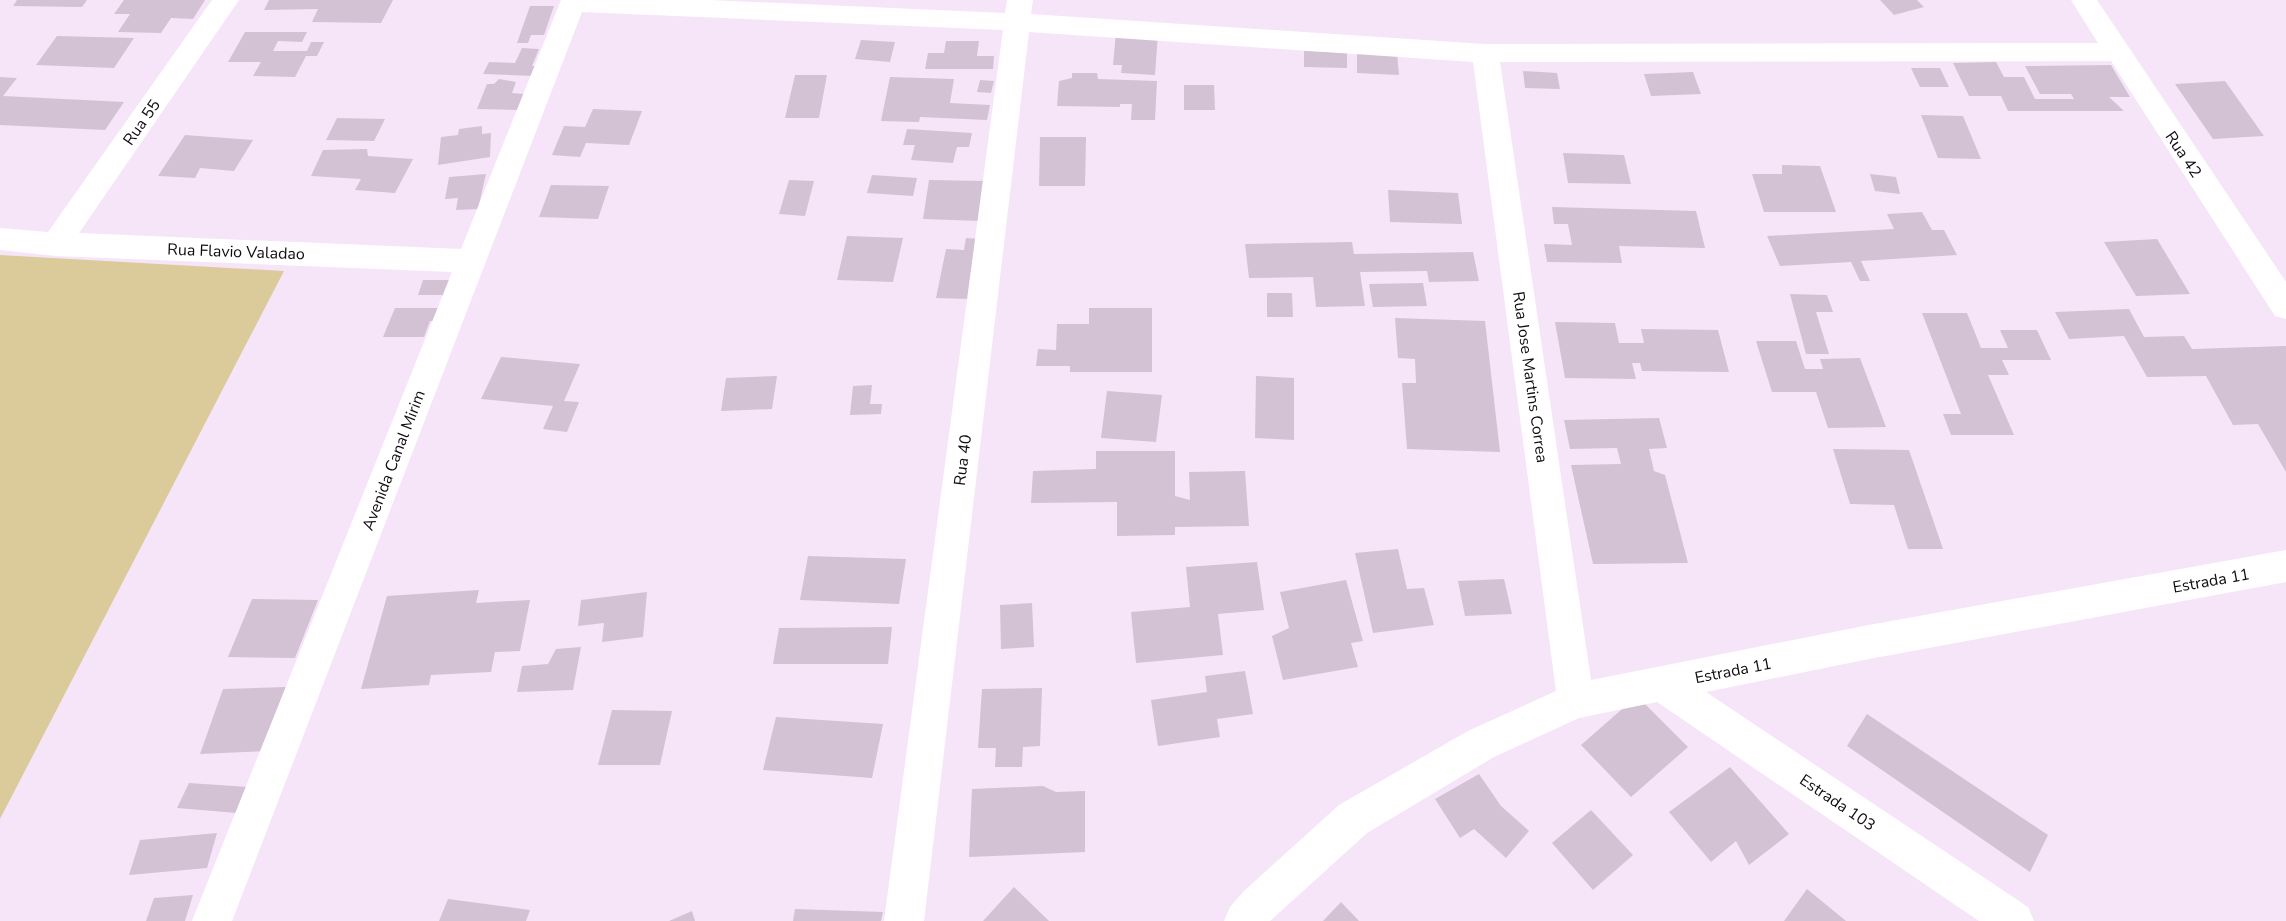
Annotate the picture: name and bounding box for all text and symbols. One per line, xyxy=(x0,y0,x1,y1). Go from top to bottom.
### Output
street label: Rua 55 xyxy=(118,95,166,150)
street label: Rua 42 xyxy=(2160,127,2207,182)
street label: Rua Flavio Valadao xyxy=(167,239,305,265)
street label: Rua Jose Martins Correa xyxy=(1507,290,1553,464)
street label: Avenida Canal Mirim xyxy=(357,387,431,534)
street label: Rua 40 xyxy=(949,433,977,487)
street label: Estrada 11 xyxy=(2171,563,2251,599)
street label: Estrada 11 xyxy=(1693,653,1773,689)
street label: Estrada 103 xyxy=(1795,769,1880,836)

